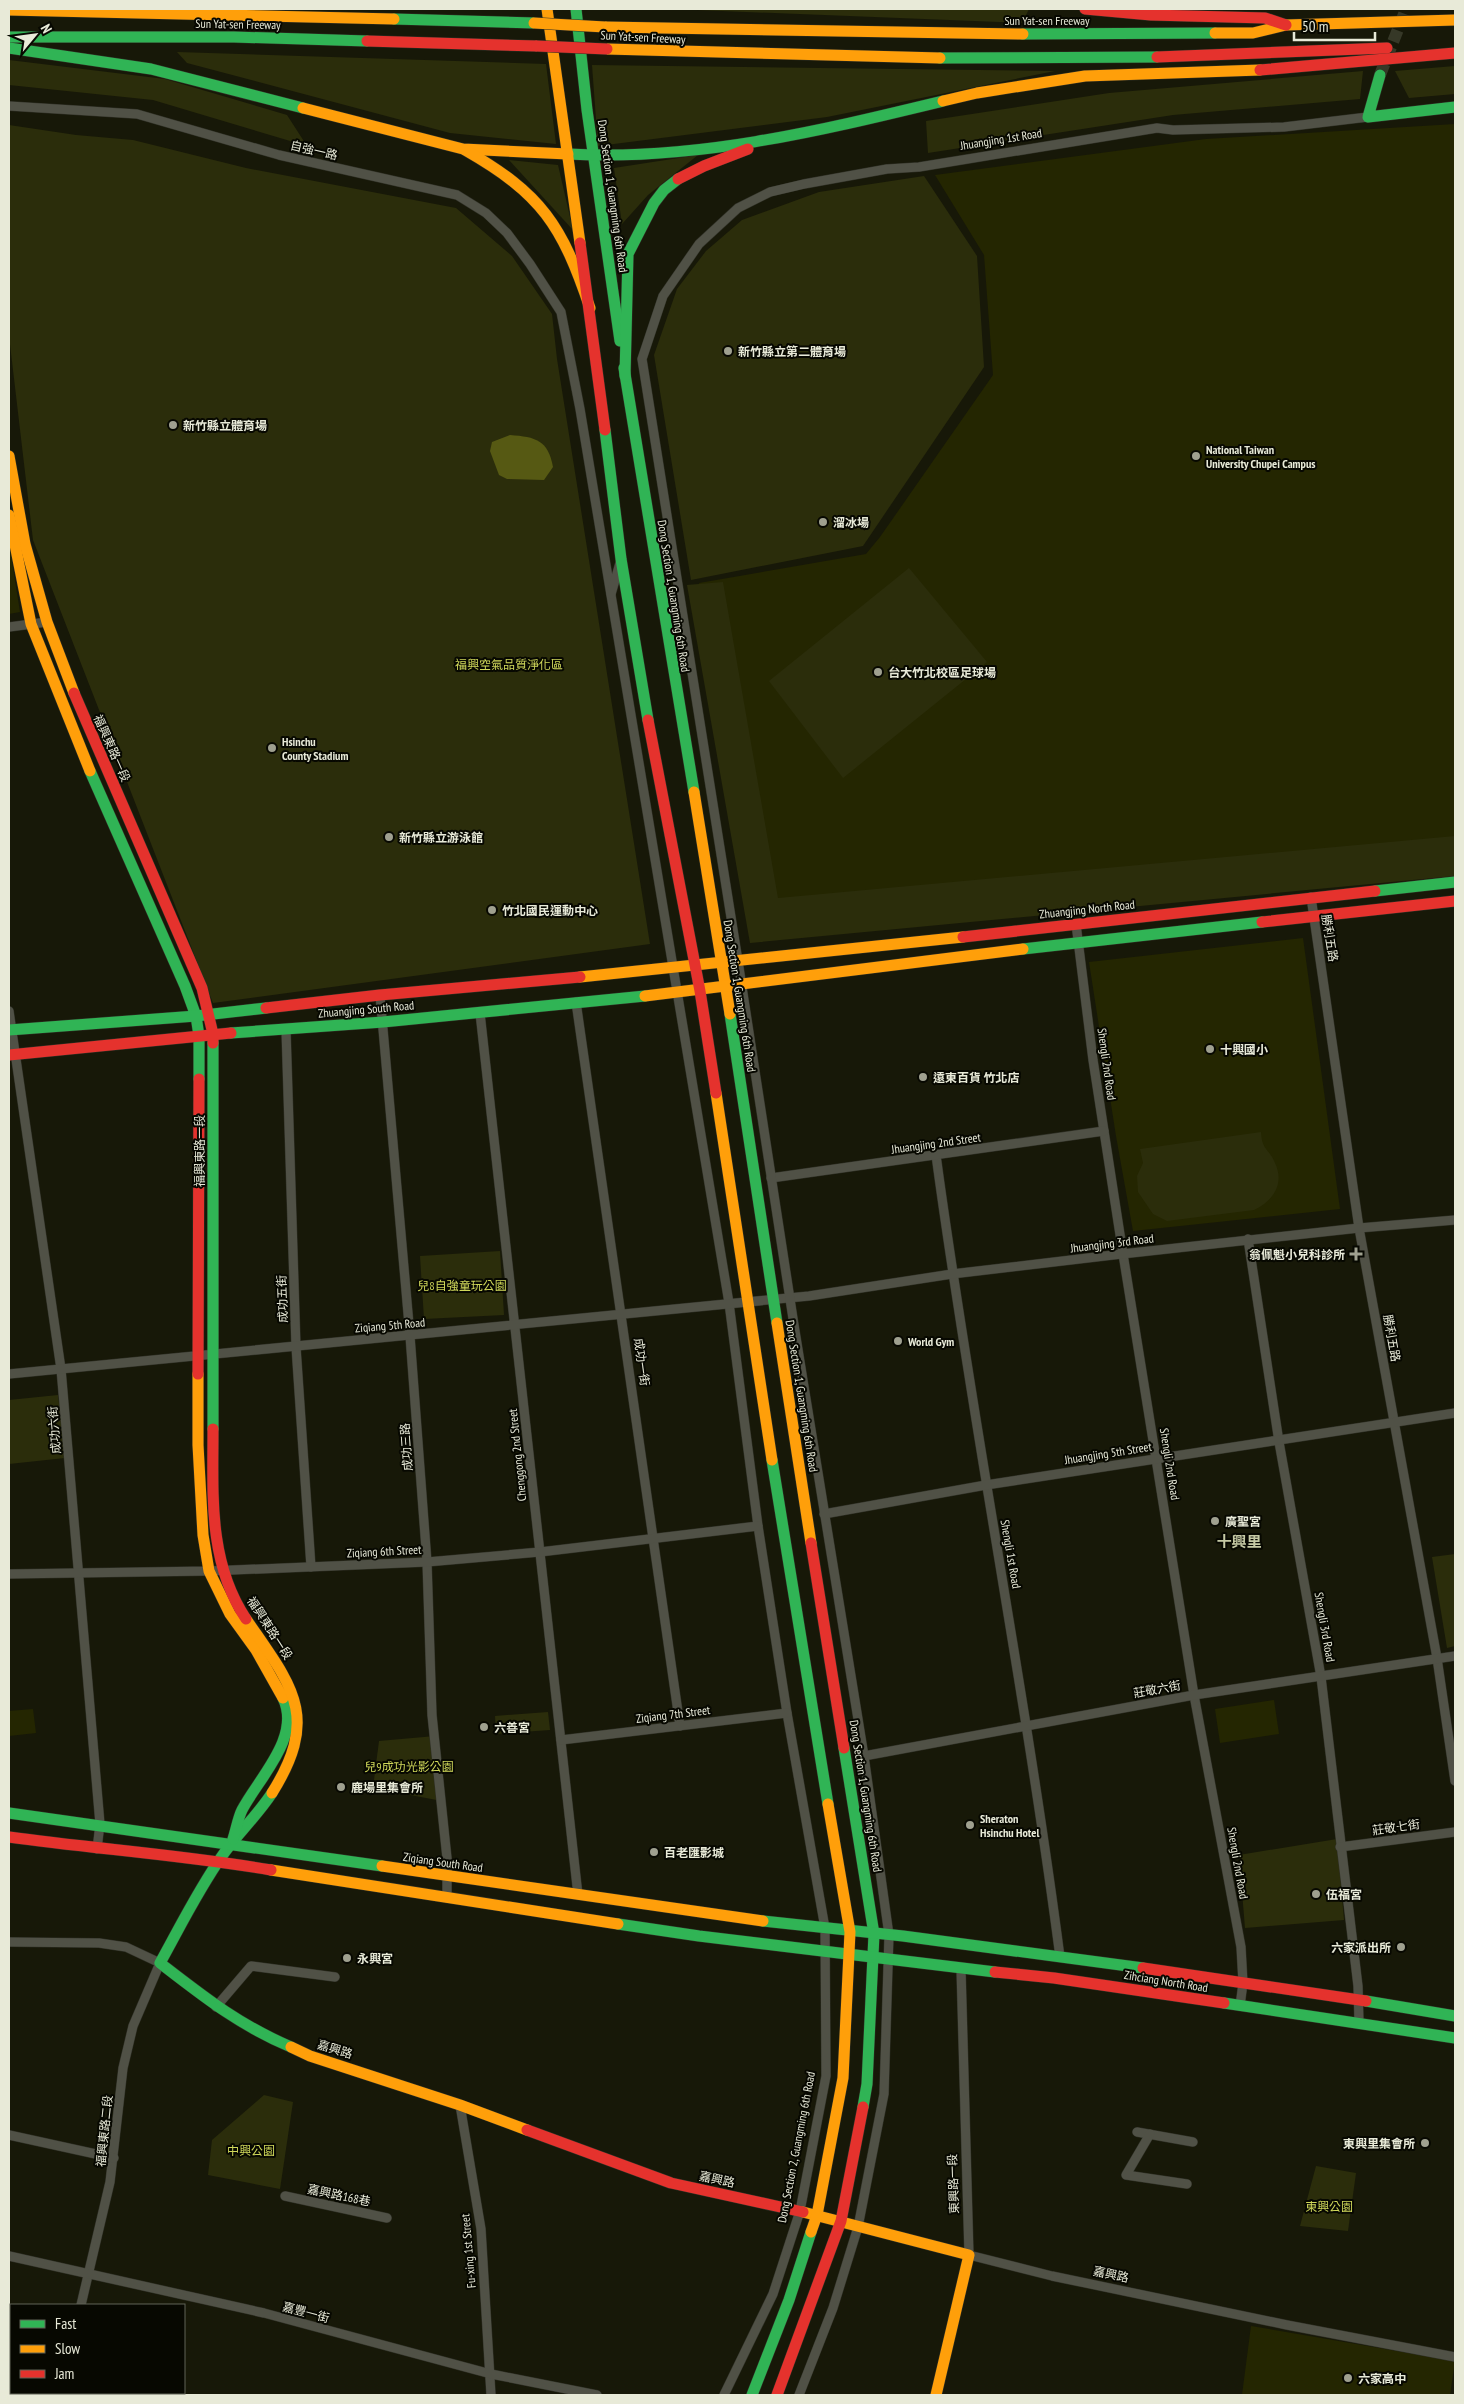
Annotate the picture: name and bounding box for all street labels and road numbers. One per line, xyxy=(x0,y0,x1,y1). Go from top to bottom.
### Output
street label: Sun Yat-sen Freeway xyxy=(1004,13,1090,28)
street label: Sun Yat-sen Freeway xyxy=(195,16,281,32)
street label: Sun Yat-sen Freeway xyxy=(600,27,686,47)
street label: Dong Section 1, Guangming 6th Road xyxy=(595,119,631,273)
street label: Jhuangjing 1st Road xyxy=(958,125,1043,153)
street label: 自強一路 xyxy=(289,137,339,163)
street label: Dong Section 1, Guangming 6th Road xyxy=(655,519,693,673)
street label: 福興東路一段 xyxy=(91,712,133,784)
street label: Zhuangjing North Road xyxy=(1038,897,1136,921)
street label: 勝利五路 xyxy=(1319,913,1341,963)
street label: Dong Section 1, Guangming 6th Road xyxy=(721,919,759,1073)
street label: Zhuangjing South Road xyxy=(317,997,415,1021)
street label: Shengli 2nd Road xyxy=(1095,1027,1119,1101)
street label: 福興東路一段 xyxy=(192,1115,207,1187)
street label: Jhuangjing 2nd Street xyxy=(889,1129,982,1157)
street label: Jhuangjing 3rd Road xyxy=(1069,1230,1154,1256)
street label: 成功五街 xyxy=(274,1275,290,1323)
street label: 勝利五路 xyxy=(1380,1313,1404,1363)
street label: Ziqiang 5th Road xyxy=(354,1314,426,1336)
street label: Dong Section 1, Guangming 6th Road xyxy=(783,1319,821,1473)
street label: 成功一街 xyxy=(631,1337,653,1387)
street label: 成功六街 xyxy=(44,1405,64,1455)
street label: Chenggong 2nd Street xyxy=(505,1407,529,1502)
street label: 成功三路 xyxy=(397,1423,415,1471)
street label: Shengli 2nd Road xyxy=(1157,1427,1183,1501)
street label: Jhuangjing 5th Street xyxy=(1062,1439,1153,1467)
street label: Shengli 1st Road xyxy=(998,1518,1024,1590)
street label: Ziqiang 6th Street xyxy=(346,1542,422,1560)
street label: Shengli 3rd Road xyxy=(1311,1591,1339,1663)
street label: 福興東路一段 xyxy=(244,1594,296,1662)
street label: 莊敬六街 xyxy=(1132,1677,1182,1701)
street label: Ziqiang 7th Street xyxy=(635,1702,712,1726)
street label: Dong Section 1, Guangming 6th Road xyxy=(847,1719,885,1873)
street label: 莊敬七街 xyxy=(1371,1816,1421,1838)
street label: Shengli 2nd Road xyxy=(1224,1826,1252,1900)
street label: Ziqiang South Road xyxy=(402,1849,484,1875)
street label: Zihciang North Road xyxy=(1123,1967,1209,1995)
street label: 嘉興路 xyxy=(316,2037,354,2061)
street label: Dong Section 2, Guangming 6th Road xyxy=(774,2070,818,2224)
street label: 福興東路二段 xyxy=(93,2094,115,2168)
street label: 東興路一段 xyxy=(944,2154,962,2214)
street label: 嘉興路 xyxy=(698,2168,736,2190)
street label: 嘉興路168巷 xyxy=(306,2181,372,2209)
street label: Fu-xing 1st Street xyxy=(457,2213,479,2289)
street label: 嘉興路 xyxy=(1092,2263,1130,2285)
street label: 嘉豐一街 xyxy=(281,2299,331,2325)

